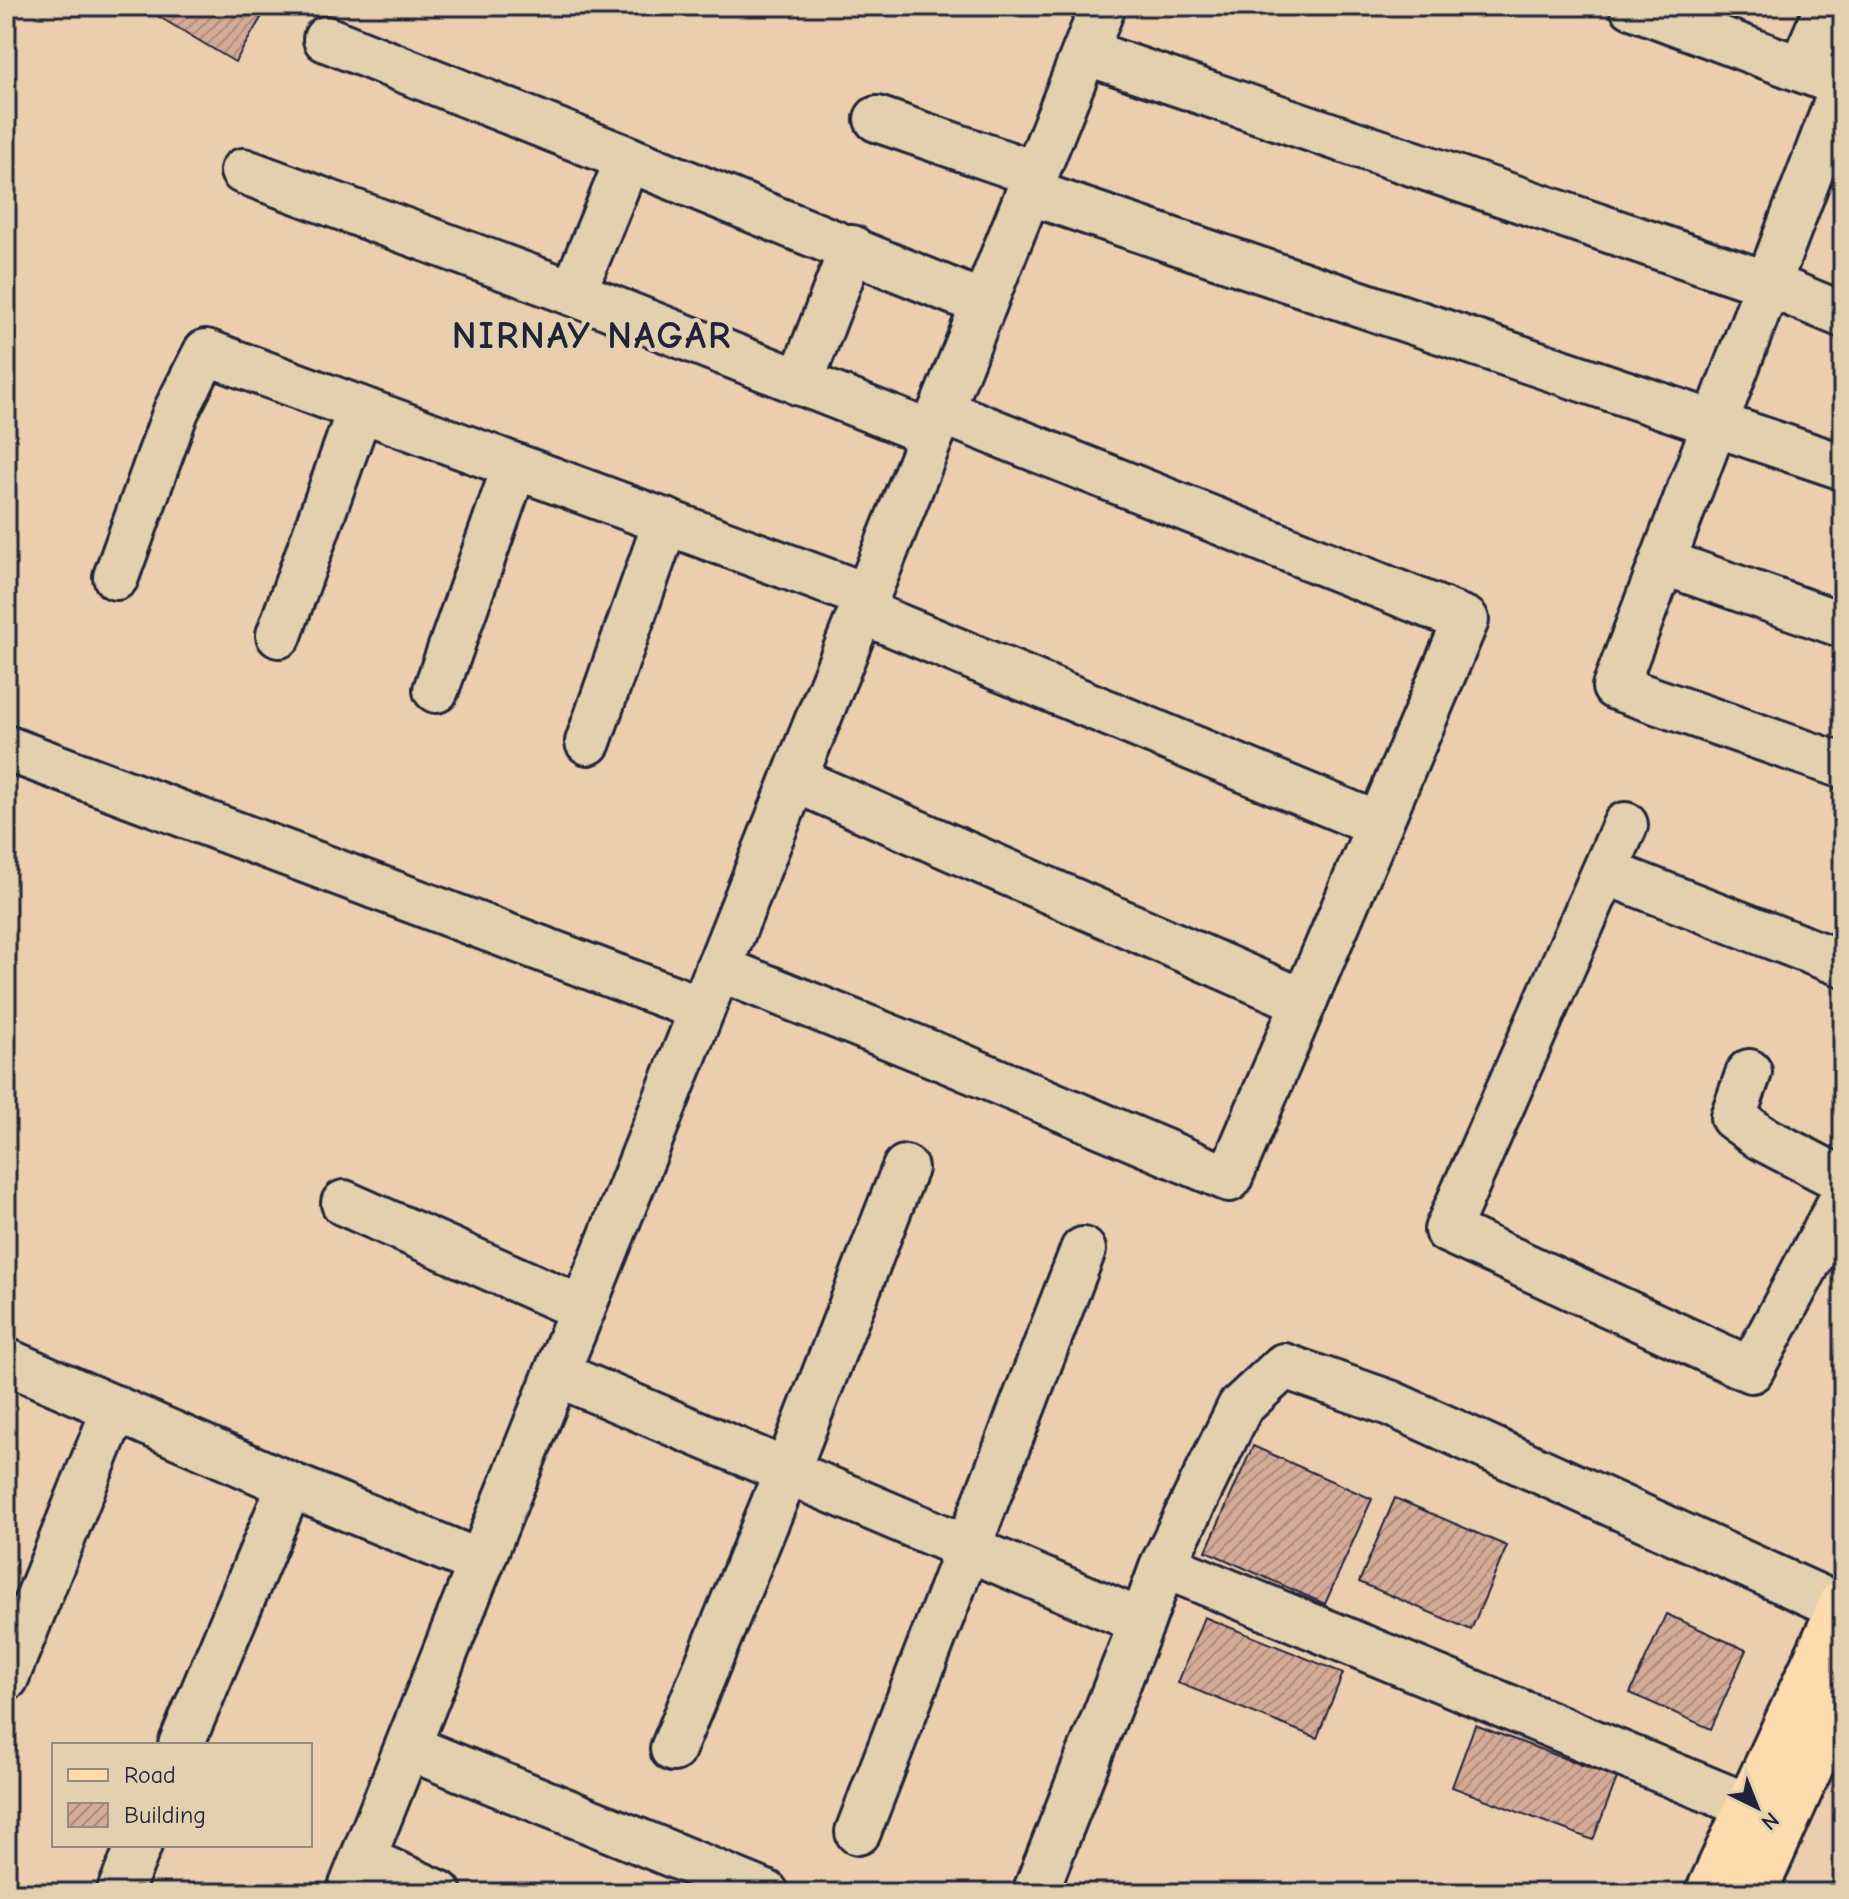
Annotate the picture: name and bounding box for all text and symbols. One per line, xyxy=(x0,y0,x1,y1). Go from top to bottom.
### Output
district label: NIRNAY NAGAR xyxy=(452,314,732,358)
legend xyxy=(52,1743,312,1847)
text: Road xyxy=(124,1761,176,1789)
north arrow xyxy=(1717,1767,1797,1847)
text: Building xyxy=(124,1801,206,1829)
text: N xyxy=(1756,1806,1784,1835)

